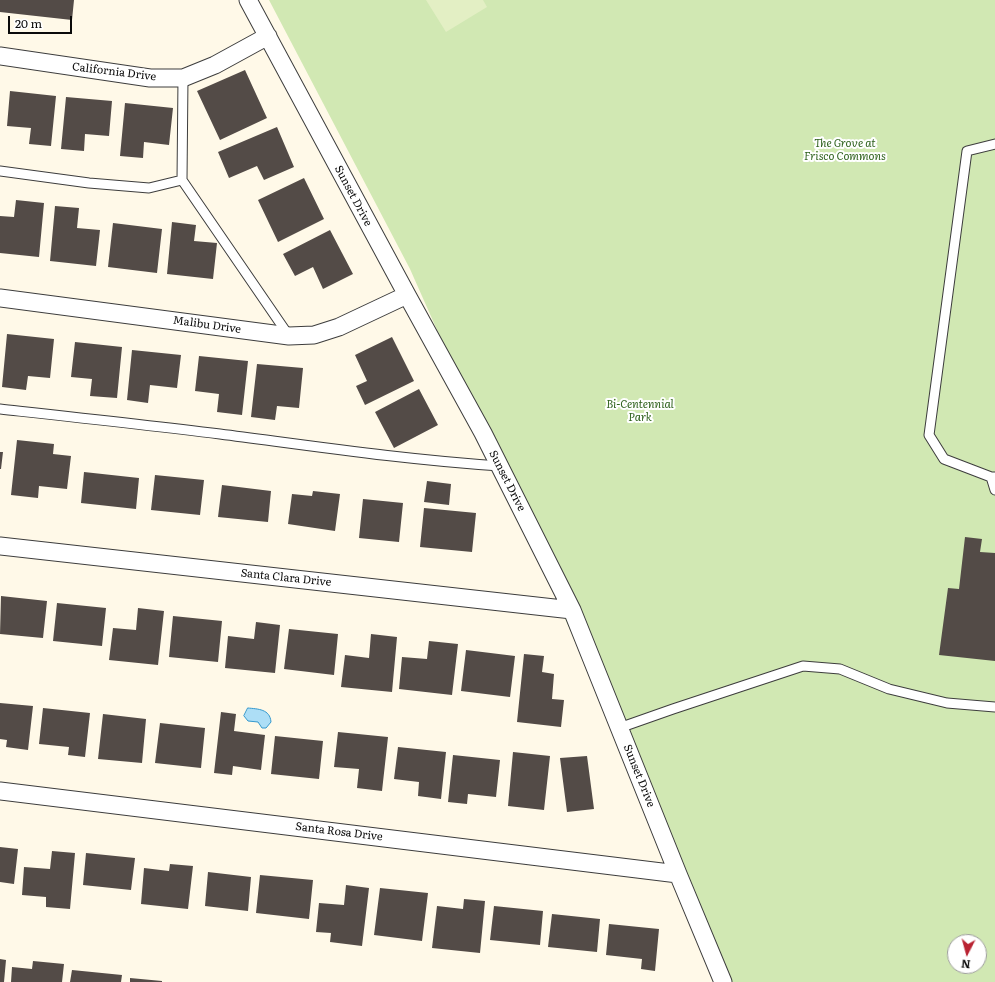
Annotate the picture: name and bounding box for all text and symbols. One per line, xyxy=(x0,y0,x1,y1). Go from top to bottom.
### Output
scale bar xyxy=(10,8,74,34)
text: 20 m xyxy=(15,14,42,32)
street label: California Drive xyxy=(71,60,157,84)
park label: The Grove at Frisco Commons xyxy=(804,137,886,163)
street label: Sunset Drive xyxy=(332,163,374,229)
street label: Malibu Drive xyxy=(172,314,242,336)
park label: Bi-Centennial Park xyxy=(606,398,674,424)
street label: Sunset Drive xyxy=(486,448,528,514)
street label: Santa Clara Drive xyxy=(240,567,332,589)
street label: Sunset Drive xyxy=(620,743,658,809)
street label: Santa Rosa Drive xyxy=(295,820,383,844)
north arrow xyxy=(947,934,987,974)
text: N xyxy=(960,957,971,973)

